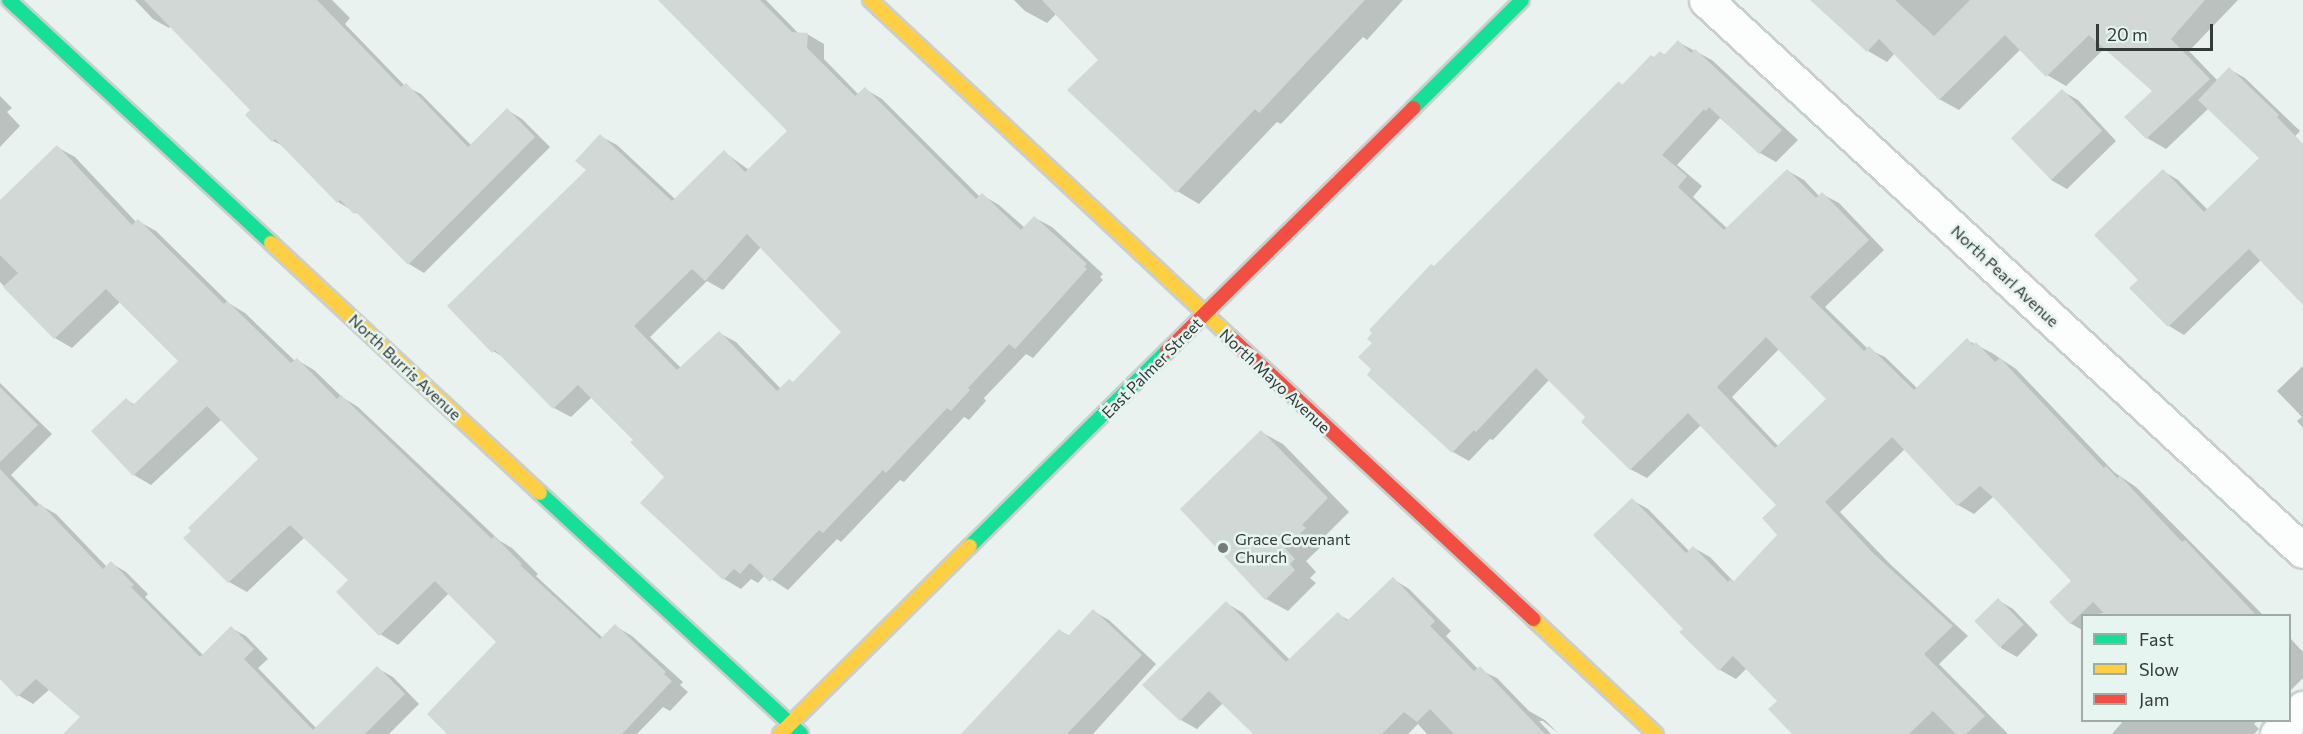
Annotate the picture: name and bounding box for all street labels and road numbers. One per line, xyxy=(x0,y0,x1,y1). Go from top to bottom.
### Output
street label: North Pearl Avenue xyxy=(1947,221,2063,331)
street label: North Burris Avenue xyxy=(345,310,465,424)
street label: East Palmer Street xyxy=(1098,314,1206,422)
street label: North Mayo Avenue xyxy=(1216,325,1334,437)

